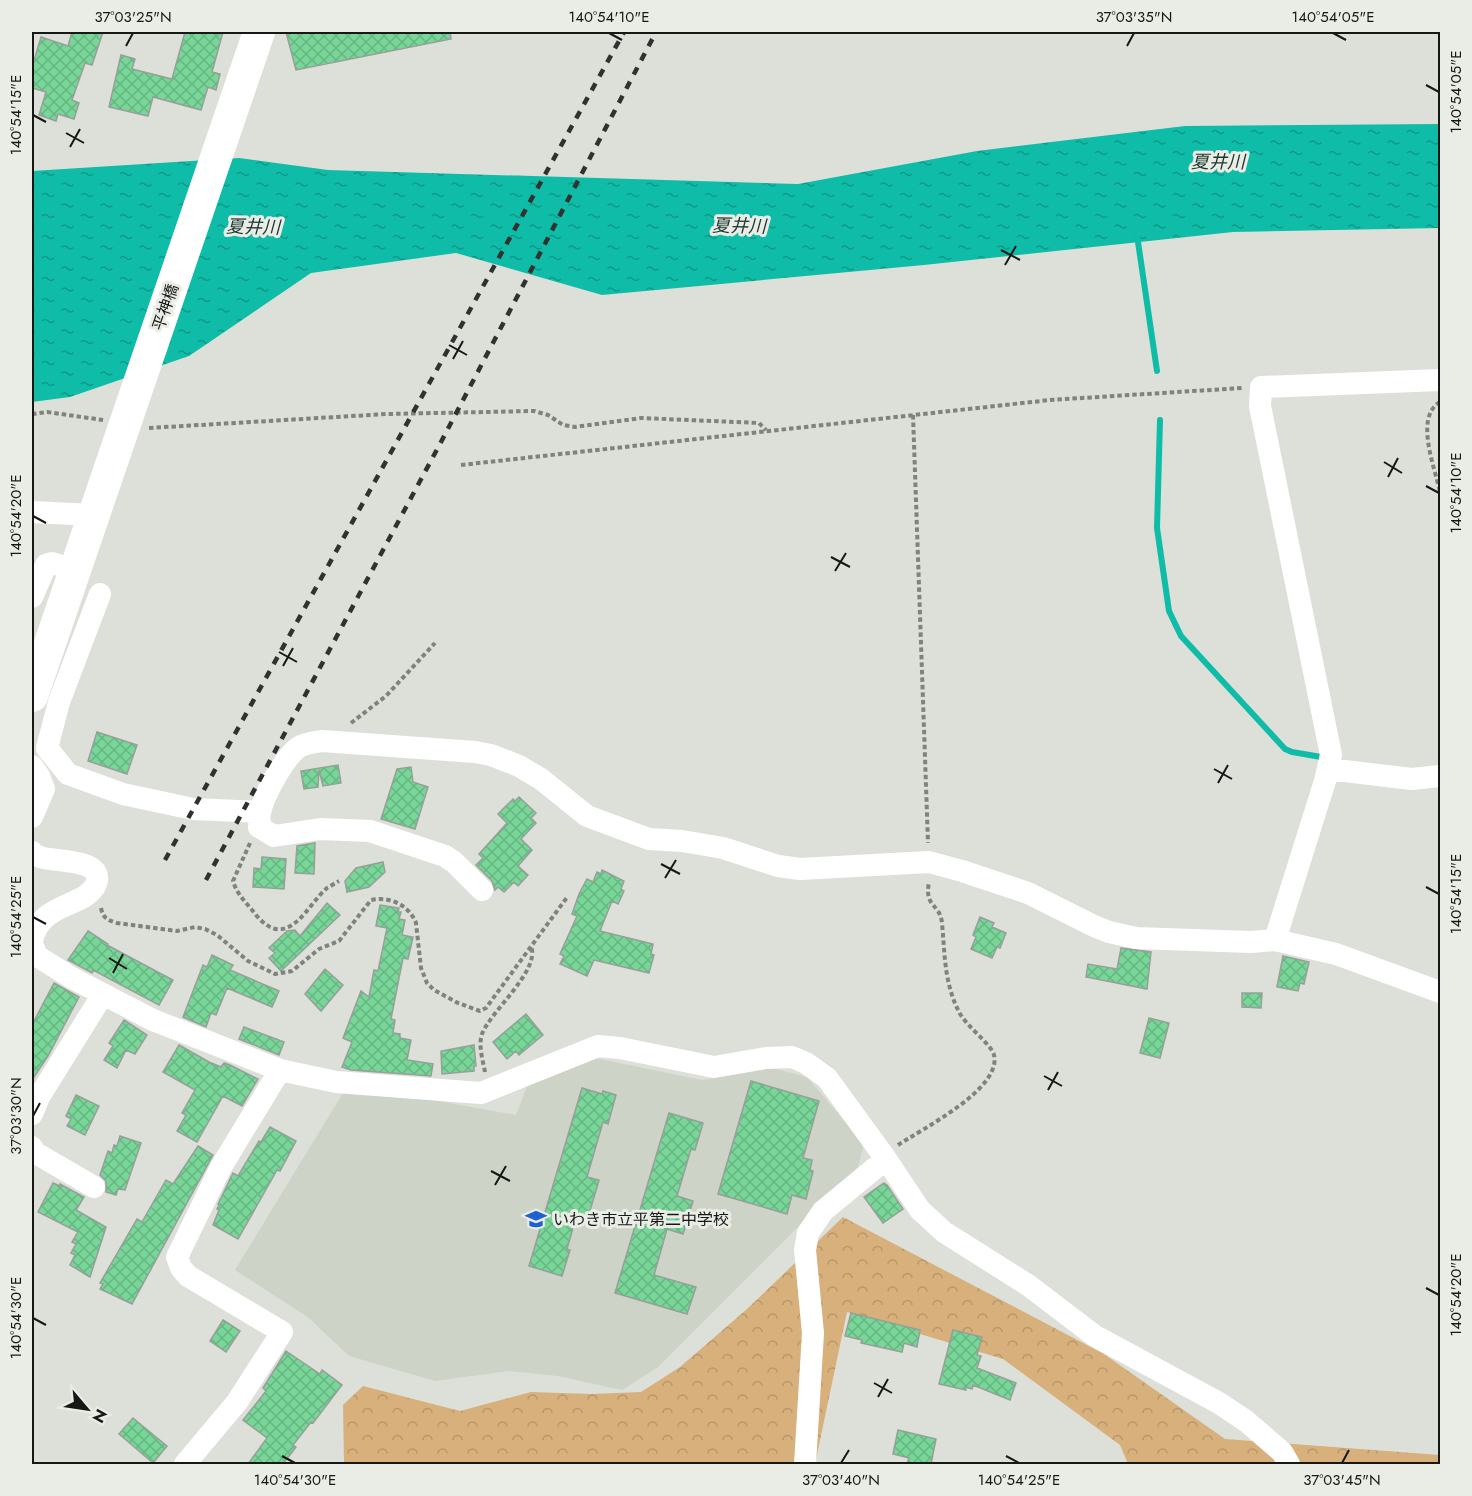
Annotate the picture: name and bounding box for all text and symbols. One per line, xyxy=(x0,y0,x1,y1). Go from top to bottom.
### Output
text: 37°03'25"N xyxy=(94,6,172,28)
text: 140°54'10"E xyxy=(568,6,650,28)
text: 37°03'35"N xyxy=(1096,6,1172,28)
text: 140°54'05"E xyxy=(1292,6,1374,28)
text: 140°54'05"E xyxy=(1445,51,1467,133)
text: 140°54'15"E xyxy=(5,75,27,155)
water label: 夏井川 xyxy=(1191,149,1247,175)
water label: 夏井川 xyxy=(712,213,768,240)
water label: 夏井川 xyxy=(226,214,282,241)
street label: 平神橋 xyxy=(147,281,184,334)
text: 140°54'10"E xyxy=(1445,452,1467,534)
text: 140°54'20"E xyxy=(5,475,27,557)
text: 140°54'15"E xyxy=(1445,854,1467,934)
text: 140°54'25"E xyxy=(5,876,27,958)
text: 37°03'30"N xyxy=(5,1077,27,1155)
school or university icon: いわき市立平第二中学校 xyxy=(524,1207,548,1231)
place label: いわき市立平第二中学校 xyxy=(553,1208,729,1231)
text: 140°54'20"E xyxy=(1445,1254,1467,1336)
text: 140°54'30"E xyxy=(5,1277,27,1359)
north arrow xyxy=(57,1379,117,1439)
text: N xyxy=(87,1405,113,1427)
text: 140°54'30"E xyxy=(254,1469,336,1491)
text: 37°03'40"N xyxy=(802,1469,880,1491)
text: 140°54'25"E xyxy=(978,1469,1060,1491)
text: 37°03'45"N xyxy=(1303,1469,1381,1491)

